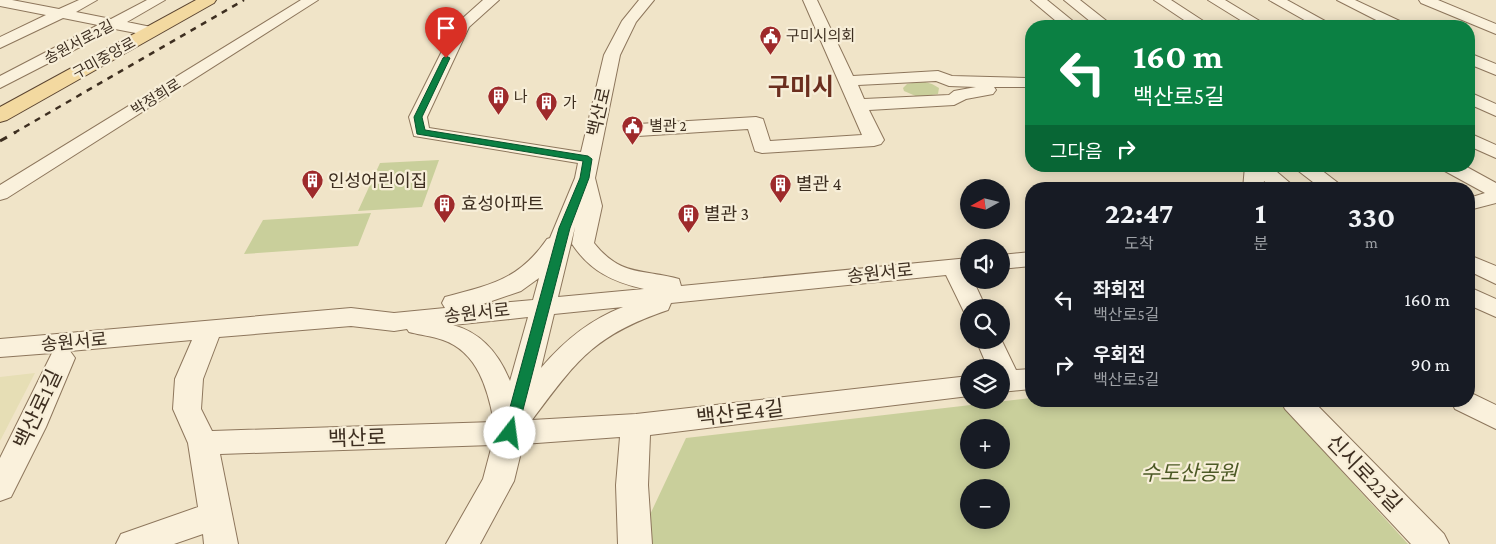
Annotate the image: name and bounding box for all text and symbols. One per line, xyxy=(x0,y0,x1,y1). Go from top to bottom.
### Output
pin xyxy=(425,7,467,58)
icon: arrive xyxy=(432,14,460,42)
street label: 송원서로2길 xyxy=(42,17,116,67)
public building icon: 구미시의회 xyxy=(758,24,782,55)
place label: 구미시의회 xyxy=(786,28,855,44)
street label: 구미중앙로 xyxy=(70,34,138,82)
text: 160 m xyxy=(1133,37,1223,76)
icon: left xyxy=(1050,40,1115,105)
district label: 구미시 xyxy=(768,73,834,100)
street label: 박정희로 xyxy=(128,76,184,118)
text: 백산로5길 xyxy=(1133,84,1224,109)
building icon: 나 xyxy=(486,85,510,116)
street label: 백산로 xyxy=(584,86,614,138)
place label: 나 xyxy=(514,89,528,105)
building icon: 가 xyxy=(535,91,559,122)
place label: 가 xyxy=(563,95,577,111)
public building icon: 별관 2 xyxy=(621,114,645,145)
place label: 별관 2 xyxy=(649,118,687,134)
icon: right xyxy=(1112,135,1140,163)
text: 그다음 xyxy=(1050,141,1102,162)
building icon: 인성어린이집 xyxy=(300,169,324,200)
place label: 인성어린이집 xyxy=(328,171,427,191)
building icon: 별관 4 xyxy=(768,172,792,203)
place label: 별관 4 xyxy=(796,174,842,194)
north arrow xyxy=(960,179,1010,229)
map controls xyxy=(960,179,1010,529)
building icon: 효성아파트 xyxy=(433,192,457,223)
place label: 효성아파트 xyxy=(461,194,544,214)
text: 22:47 xyxy=(1105,196,1173,229)
text: 1 xyxy=(1255,196,1266,229)
text: 330 xyxy=(1348,200,1395,233)
building icon: 별관 3 xyxy=(676,202,700,233)
place label: 별관 3 xyxy=(704,204,749,224)
text: m xyxy=(1365,234,1378,251)
text: 도착 xyxy=(1124,235,1154,252)
text: 분 xyxy=(1253,235,1268,252)
button: sound xyxy=(960,239,1010,289)
street label: 송원서로 xyxy=(846,260,914,286)
text: 좌회전 xyxy=(1093,279,1145,300)
icon: left xyxy=(1050,286,1078,314)
text: 160 m xyxy=(1404,289,1450,310)
button: search xyxy=(960,299,1010,349)
street label: 송원서로 xyxy=(443,300,511,326)
text: 백산로5길 xyxy=(1093,306,1159,323)
street label: 송원서로 xyxy=(40,329,108,355)
text: 우회전 xyxy=(1093,344,1145,365)
icon: right xyxy=(1050,351,1078,379)
text: 90 m xyxy=(1411,354,1450,375)
button: layers xyxy=(960,359,1010,409)
street label: 백산로1길 xyxy=(9,366,67,452)
text: 백산로5길 xyxy=(1093,371,1159,388)
street label: 백산로4길 xyxy=(695,396,785,430)
position arrow xyxy=(483,406,535,458)
button: + xyxy=(960,419,1010,469)
street label: 백산로 xyxy=(328,425,386,451)
street label: 신시로22길 xyxy=(1322,430,1406,516)
park label: 수도산공원 xyxy=(1141,461,1239,485)
button: − xyxy=(960,479,1010,529)

